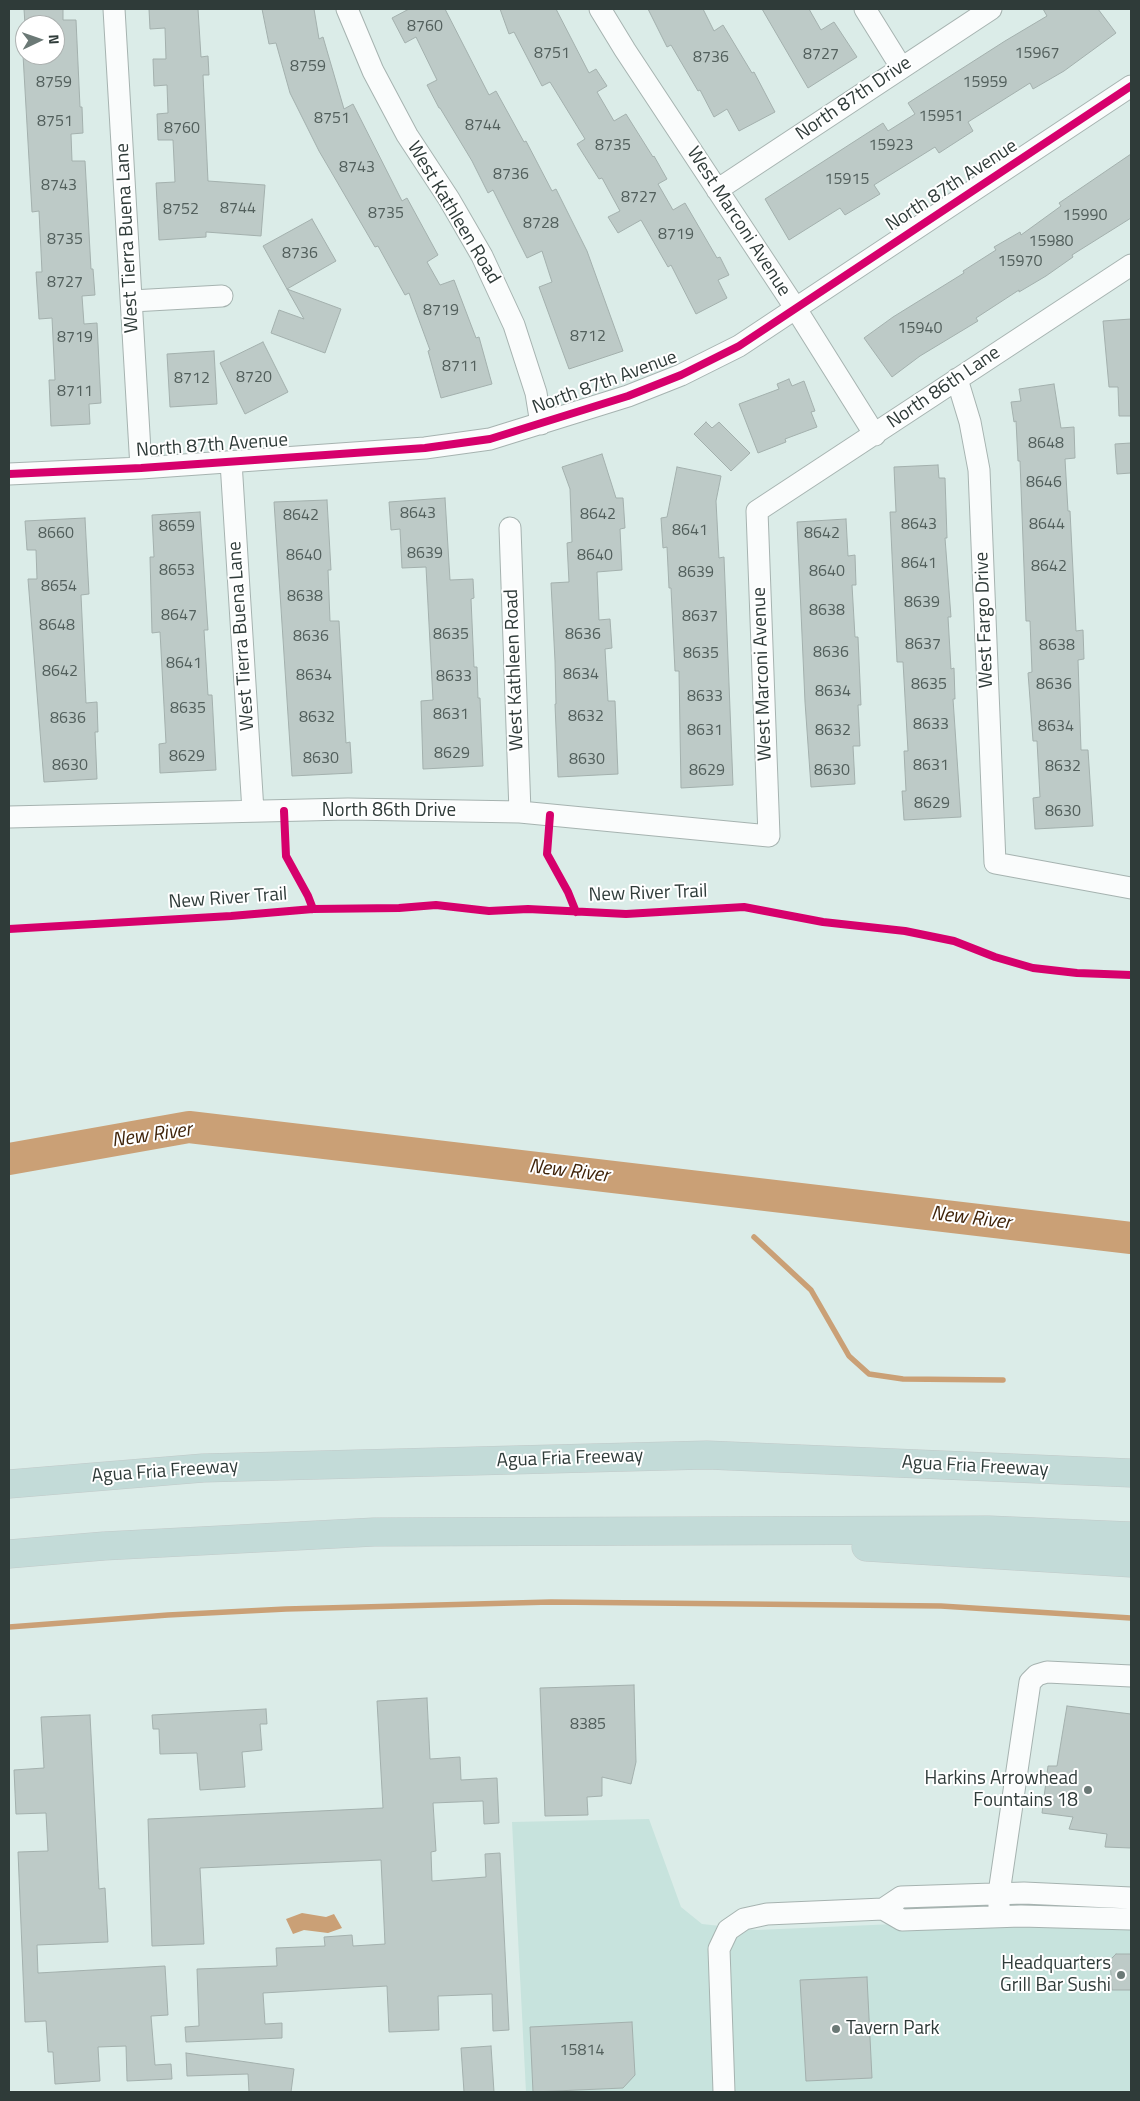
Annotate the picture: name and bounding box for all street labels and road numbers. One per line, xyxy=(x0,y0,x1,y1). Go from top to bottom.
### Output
street label: North 87th Drive xyxy=(792,52,916,146)
street label: North 87th Avenue xyxy=(882,135,1022,237)
street label: West Kathleen Road xyxy=(402,138,504,288)
street label: West Tierra Buena Lane xyxy=(112,143,144,333)
street label: West Marconi Avenue xyxy=(681,143,795,301)
street label: North 86th Lane xyxy=(883,342,1005,434)
street label: North 87th Avenue xyxy=(530,346,680,420)
street label: North 87th Avenue xyxy=(135,429,289,463)
street label: West Tierra Buena Lane xyxy=(224,540,260,732)
street label: West Fargo Drive xyxy=(971,551,999,689)
street label: West Marconi Avenue xyxy=(749,587,777,761)
street label: West Kathleen Road xyxy=(501,589,529,751)
street label: North 86th Drive xyxy=(322,800,456,822)
street label: New River Trail xyxy=(588,881,708,907)
street label: New River Trail xyxy=(168,883,288,915)
street label: Agua Fria Freeway xyxy=(496,1445,644,1473)
street label: Agua Fria Freeway xyxy=(901,1452,1049,1482)
street label: Agua Fria Freeway xyxy=(91,1456,239,1488)

